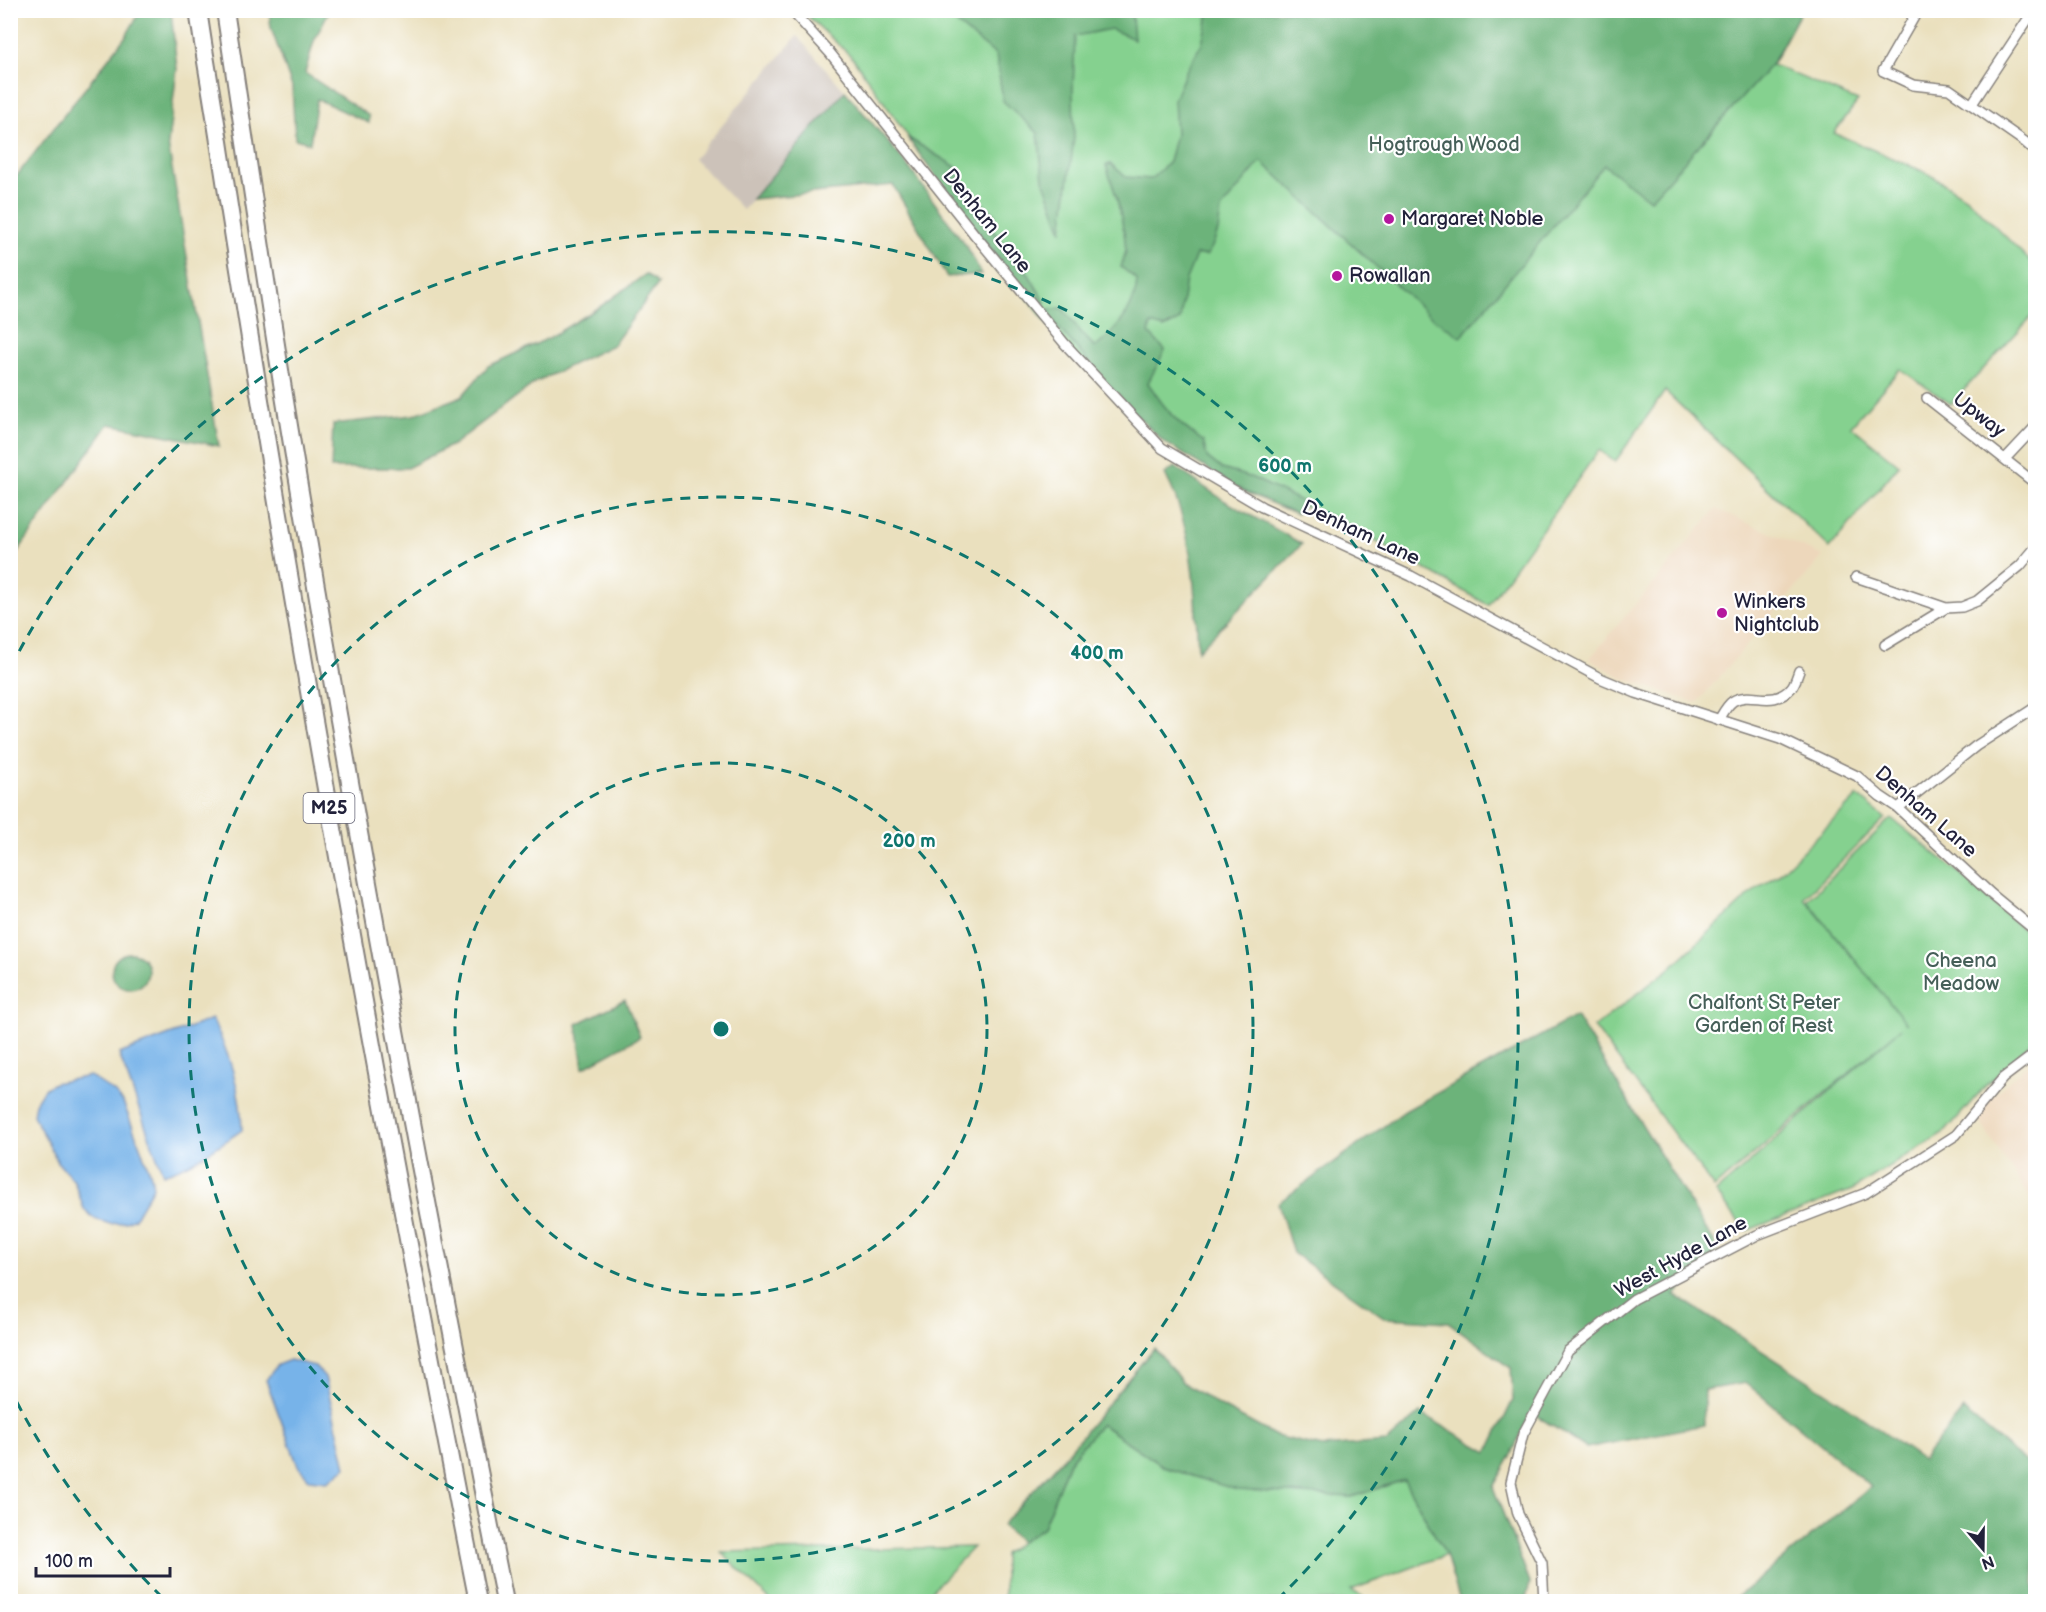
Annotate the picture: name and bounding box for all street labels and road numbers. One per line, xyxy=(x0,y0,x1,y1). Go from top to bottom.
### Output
street label: Denham Lane xyxy=(938,164,1036,278)
street label: Upway xyxy=(1948,387,2010,443)
street label: Denham Lane xyxy=(1298,495,1424,571)
street label: Denham Lane xyxy=(1870,761,1982,863)
road number: M25 xyxy=(304,793,354,823)
street label: West Hyde Lane xyxy=(1611,1211,1751,1303)

